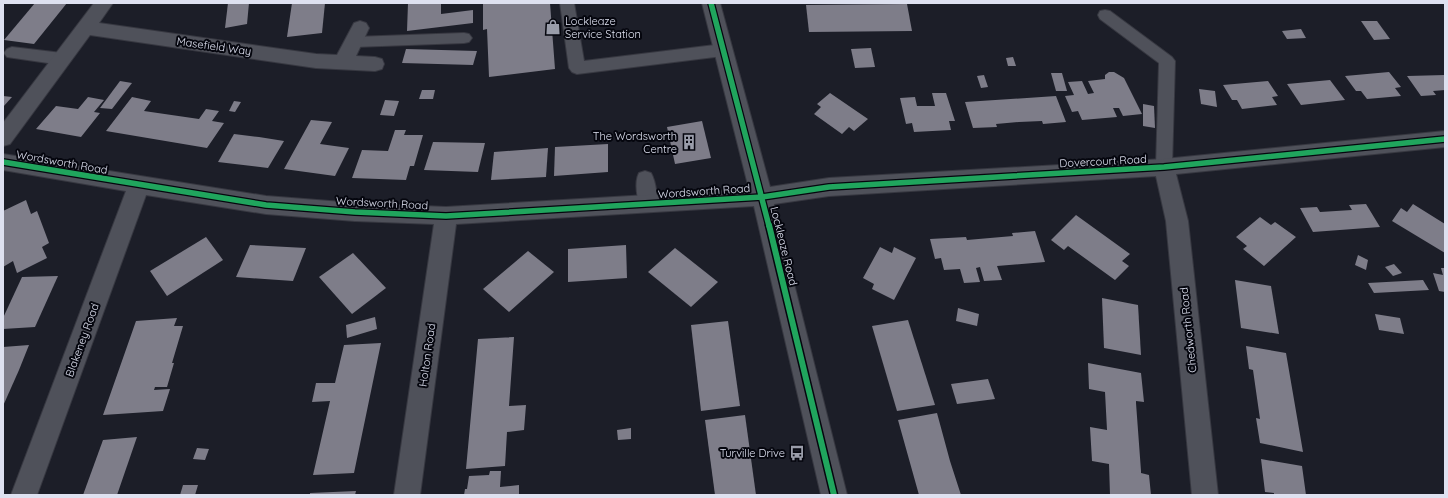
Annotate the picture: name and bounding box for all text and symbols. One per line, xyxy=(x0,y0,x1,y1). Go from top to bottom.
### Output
place label: Lockleaze Service Station xyxy=(565,14,641,41)
shop icon: Lockleaze Service Station xyxy=(544,18,562,36)
street label: Masefield Way xyxy=(176,34,252,58)
place label: The Wordsworth Centre xyxy=(593,129,677,156)
building icon: The Wordsworth Centre xyxy=(680,133,698,151)
street label: Wordsworth Road xyxy=(15,147,109,177)
street label: Dovercourt Road xyxy=(1059,152,1147,170)
street label: Wordsworth Road xyxy=(657,181,751,201)
street label: Wordsworth Road xyxy=(336,194,428,212)
street label: Lockleaze Road xyxy=(767,205,801,287)
street label: Chedworth Road xyxy=(1177,287,1199,373)
street label: Blakeney Road xyxy=(62,301,102,379)
street label: Holton Road xyxy=(416,322,438,388)
bus stop icon: Turville Drive xyxy=(788,444,806,462)
place label: Turville Drive xyxy=(720,446,785,460)

